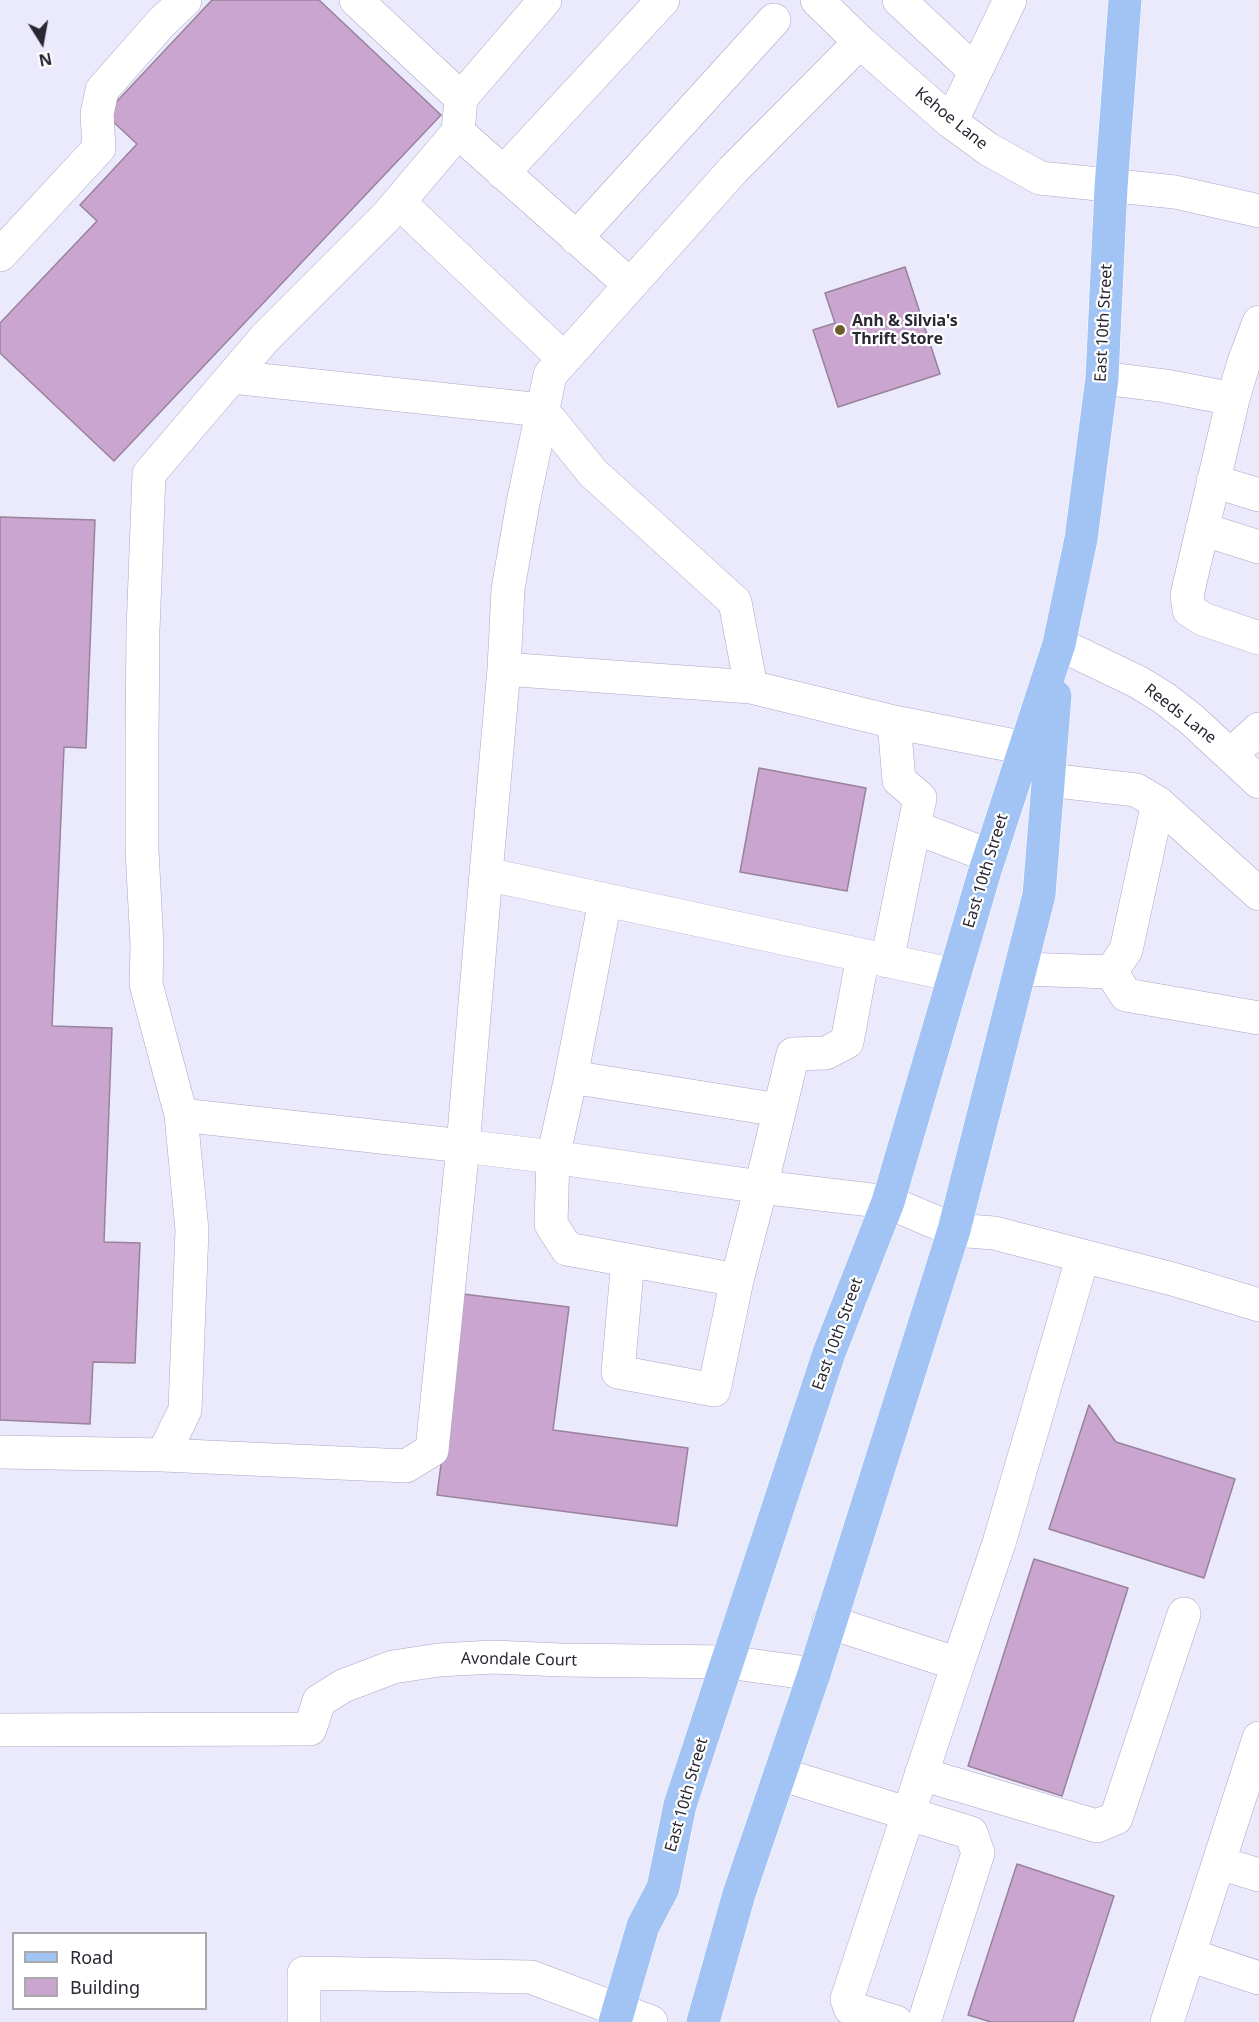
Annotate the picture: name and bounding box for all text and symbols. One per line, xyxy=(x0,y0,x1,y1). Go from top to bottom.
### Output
north arrow xyxy=(12,12,72,72)
text: N xyxy=(37,48,54,72)
street label: Kehoe Lane xyxy=(911,84,991,154)
street label: East 10th Street xyxy=(1091,263,1117,383)
place label: Anh & Silvia's Thrift Store xyxy=(852,311,958,349)
marker: Anh & Silvia's Thrift Store xyxy=(833,323,847,337)
street label: Reeds Lane xyxy=(1140,680,1220,748)
street label: East 10th Street xyxy=(960,812,1012,930)
street label: East 10th Street xyxy=(809,1275,867,1393)
street label: Avondale Court xyxy=(461,1649,577,1671)
street label: East 10th Street xyxy=(661,1736,713,1854)
legend xyxy=(12,1932,207,2010)
text: Road xyxy=(70,1945,113,1969)
text: Building xyxy=(70,1975,140,1999)

